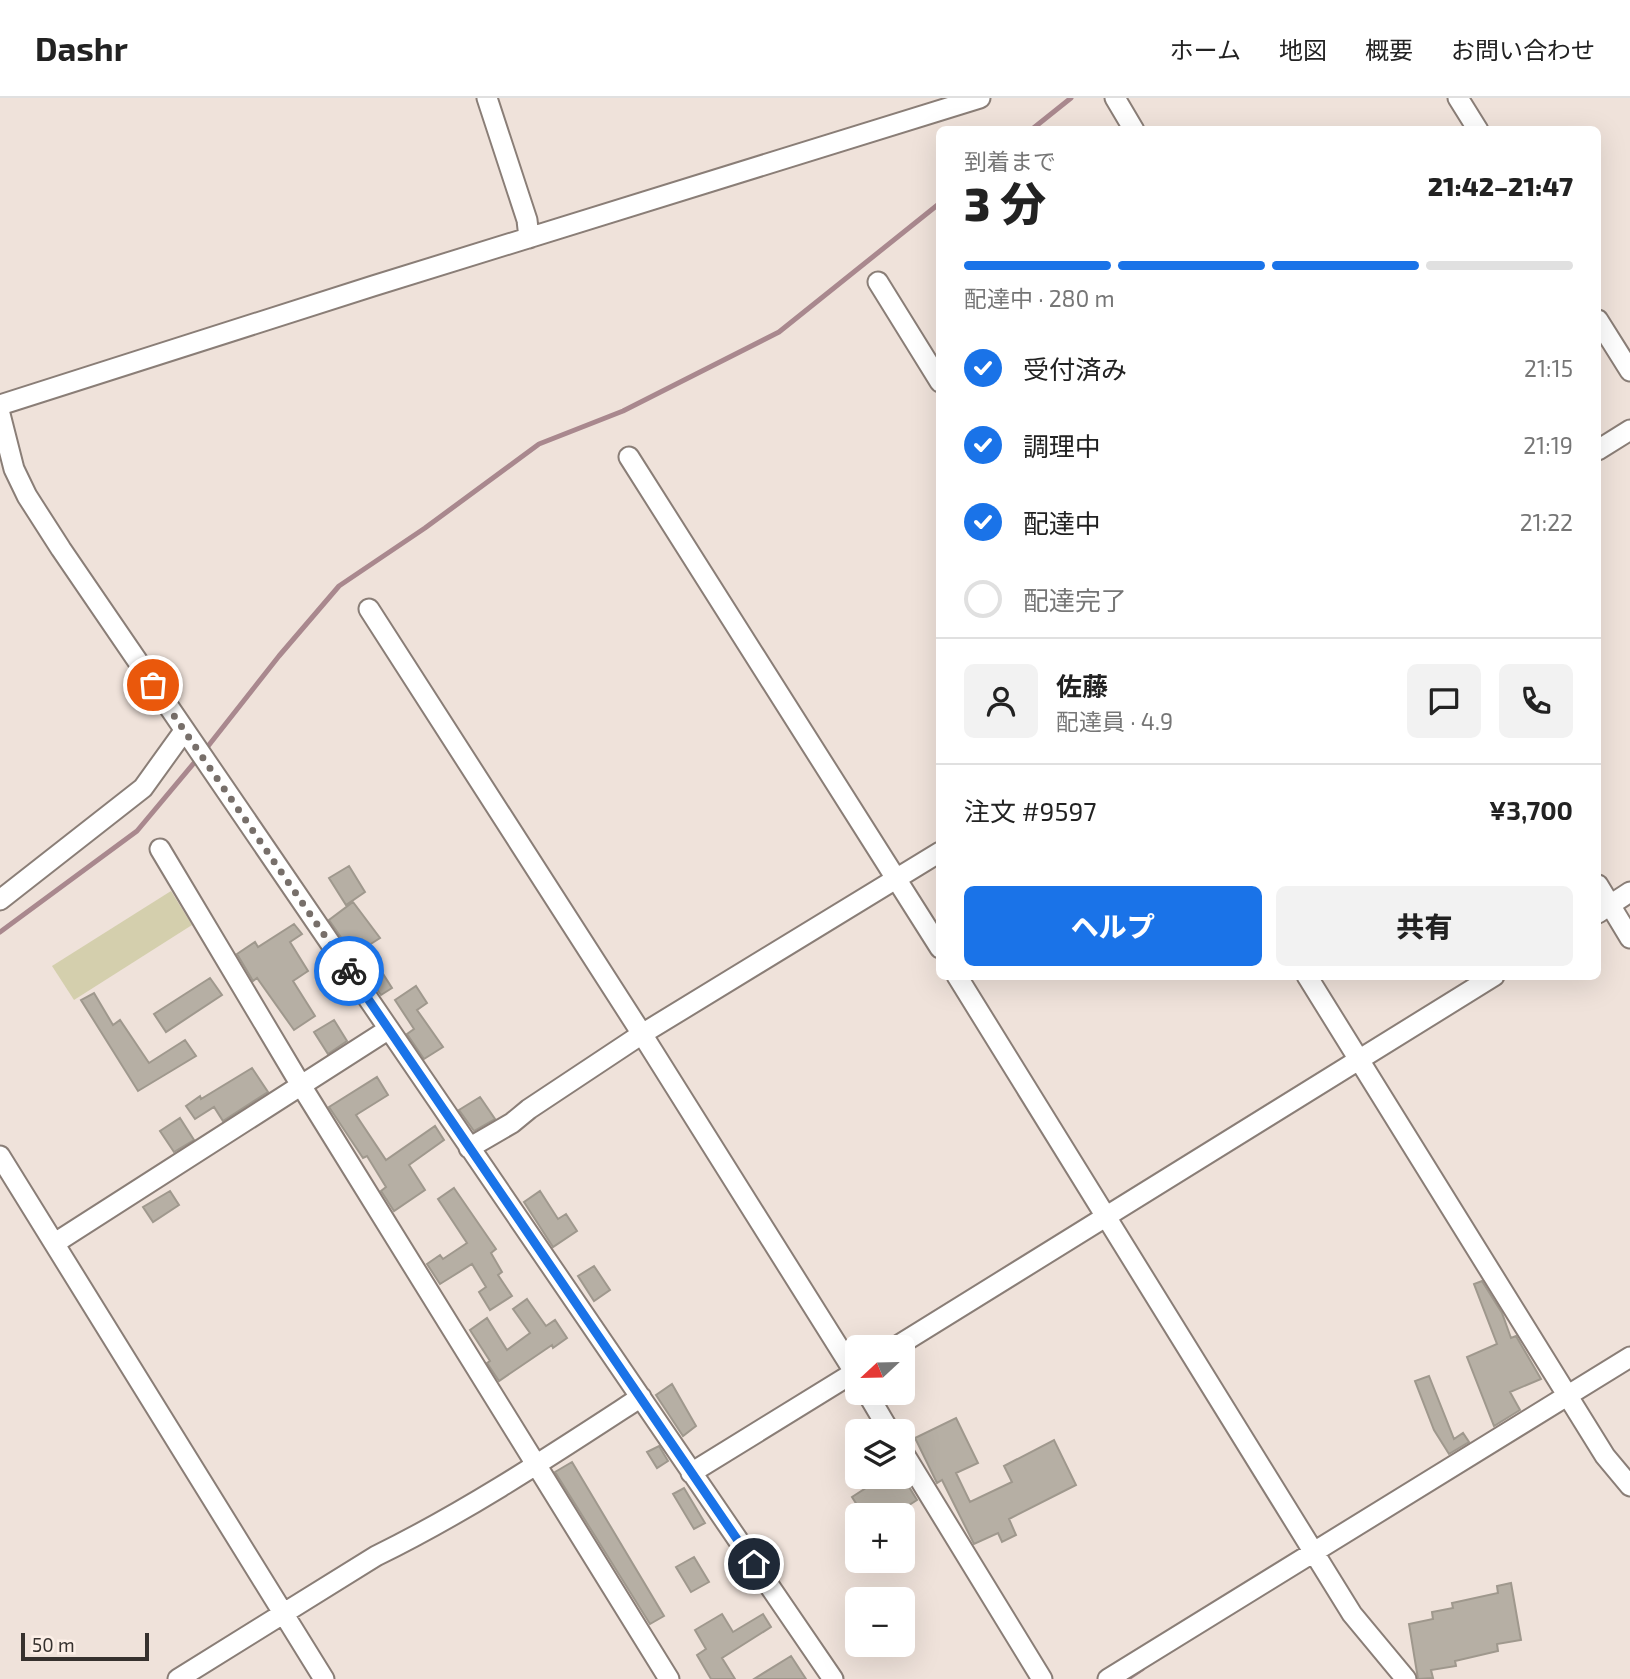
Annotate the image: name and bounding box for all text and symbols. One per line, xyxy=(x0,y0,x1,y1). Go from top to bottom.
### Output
text: Dashr xyxy=(35,28,128,68)
text: ホーム xyxy=(1170,35,1241,64)
text: 地図 xyxy=(1279,35,1327,64)
text: 概要 xyxy=(1365,35,1413,64)
text: お問い合わせ xyxy=(1451,35,1595,64)
text: 到着まで xyxy=(964,147,1056,175)
text: 21:42–21:47 xyxy=(1428,170,1573,201)
text: 3 分 xyxy=(964,175,1046,230)
text: 配達中 · 280 m xyxy=(964,284,1115,312)
icon: check xyxy=(964,349,1002,387)
text: 受付済み xyxy=(1023,353,1127,384)
text: 21:15 xyxy=(1524,354,1573,382)
icon: check xyxy=(964,426,1002,464)
text: 調理中 xyxy=(1023,430,1101,461)
text: 21:19 xyxy=(1523,431,1573,459)
icon: check xyxy=(964,503,1002,541)
text: 配達中 xyxy=(1023,507,1101,538)
text: 21:22 xyxy=(1520,508,1573,536)
text: 配達完了 xyxy=(1023,584,1127,615)
pin xyxy=(123,655,183,715)
button: person xyxy=(964,664,1038,738)
button: chat xyxy=(1407,664,1481,738)
button: phone xyxy=(1499,664,1573,738)
icon: bag xyxy=(134,666,172,704)
text: 佐藤 xyxy=(1056,670,1108,701)
text: 配達員 · 4.9 xyxy=(1056,707,1173,735)
text: ¥3,700 xyxy=(1489,794,1573,825)
text: 注文 #9597 xyxy=(964,795,1097,826)
button: ヘルプ xyxy=(964,886,1262,966)
button: 共有 xyxy=(1276,886,1573,966)
courier xyxy=(314,936,384,1006)
icon: bike xyxy=(330,952,368,990)
north arrow xyxy=(845,1335,915,1405)
map controls xyxy=(845,1335,915,1657)
button: layers xyxy=(845,1419,915,1489)
button: + xyxy=(845,1503,915,1573)
pin xyxy=(724,1534,784,1594)
icon: home xyxy=(735,1545,773,1583)
button: − xyxy=(845,1587,915,1657)
scale bar xyxy=(21,1630,149,1662)
text: 50 m xyxy=(32,1633,75,1656)

